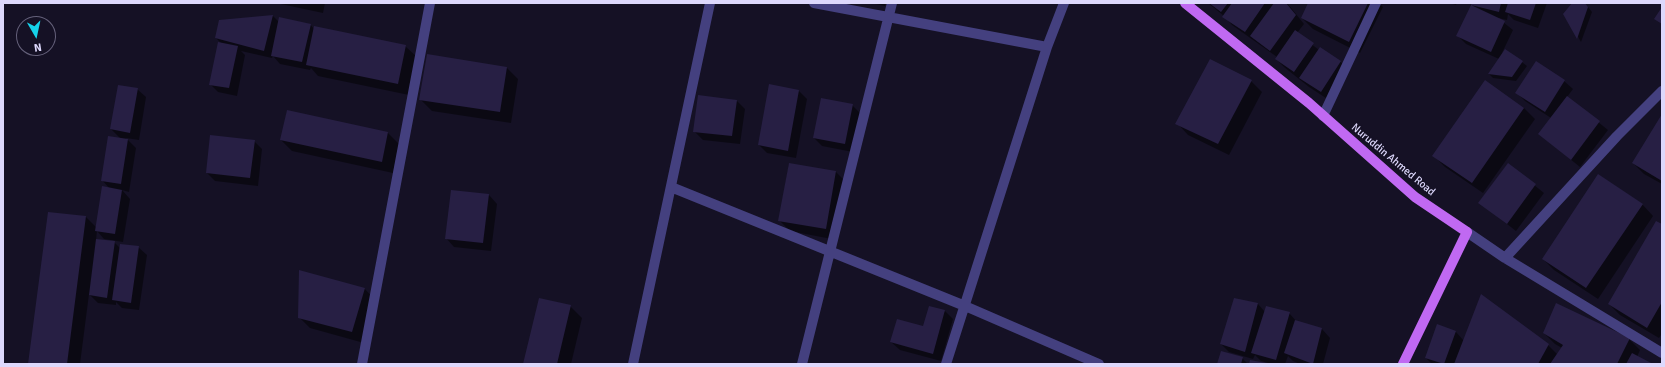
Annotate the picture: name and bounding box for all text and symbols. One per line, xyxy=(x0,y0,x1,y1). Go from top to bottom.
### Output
north arrow xyxy=(16,16,56,56)
text: N xyxy=(33,40,43,54)
street label: Nuruddin Ahmed Road xyxy=(1348,121,1438,199)

